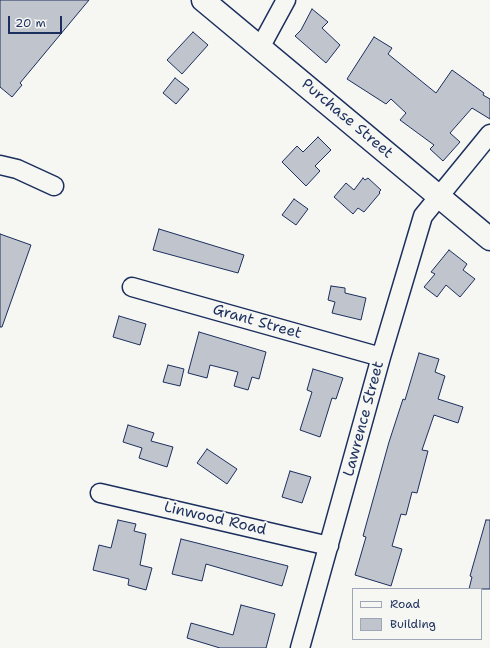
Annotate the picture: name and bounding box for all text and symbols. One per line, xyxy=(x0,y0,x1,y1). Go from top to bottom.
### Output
scale bar xyxy=(10,8,64,34)
text: 20 m xyxy=(15,15,46,31)
street label: Purchase Street xyxy=(298,75,396,163)
street label: Grant Street xyxy=(210,301,304,343)
street label: Lawrence Street xyxy=(340,359,388,479)
street label: Linwood Road xyxy=(162,499,268,539)
legend xyxy=(352,588,482,640)
text: Road xyxy=(390,596,420,612)
text: Building xyxy=(390,616,436,632)

